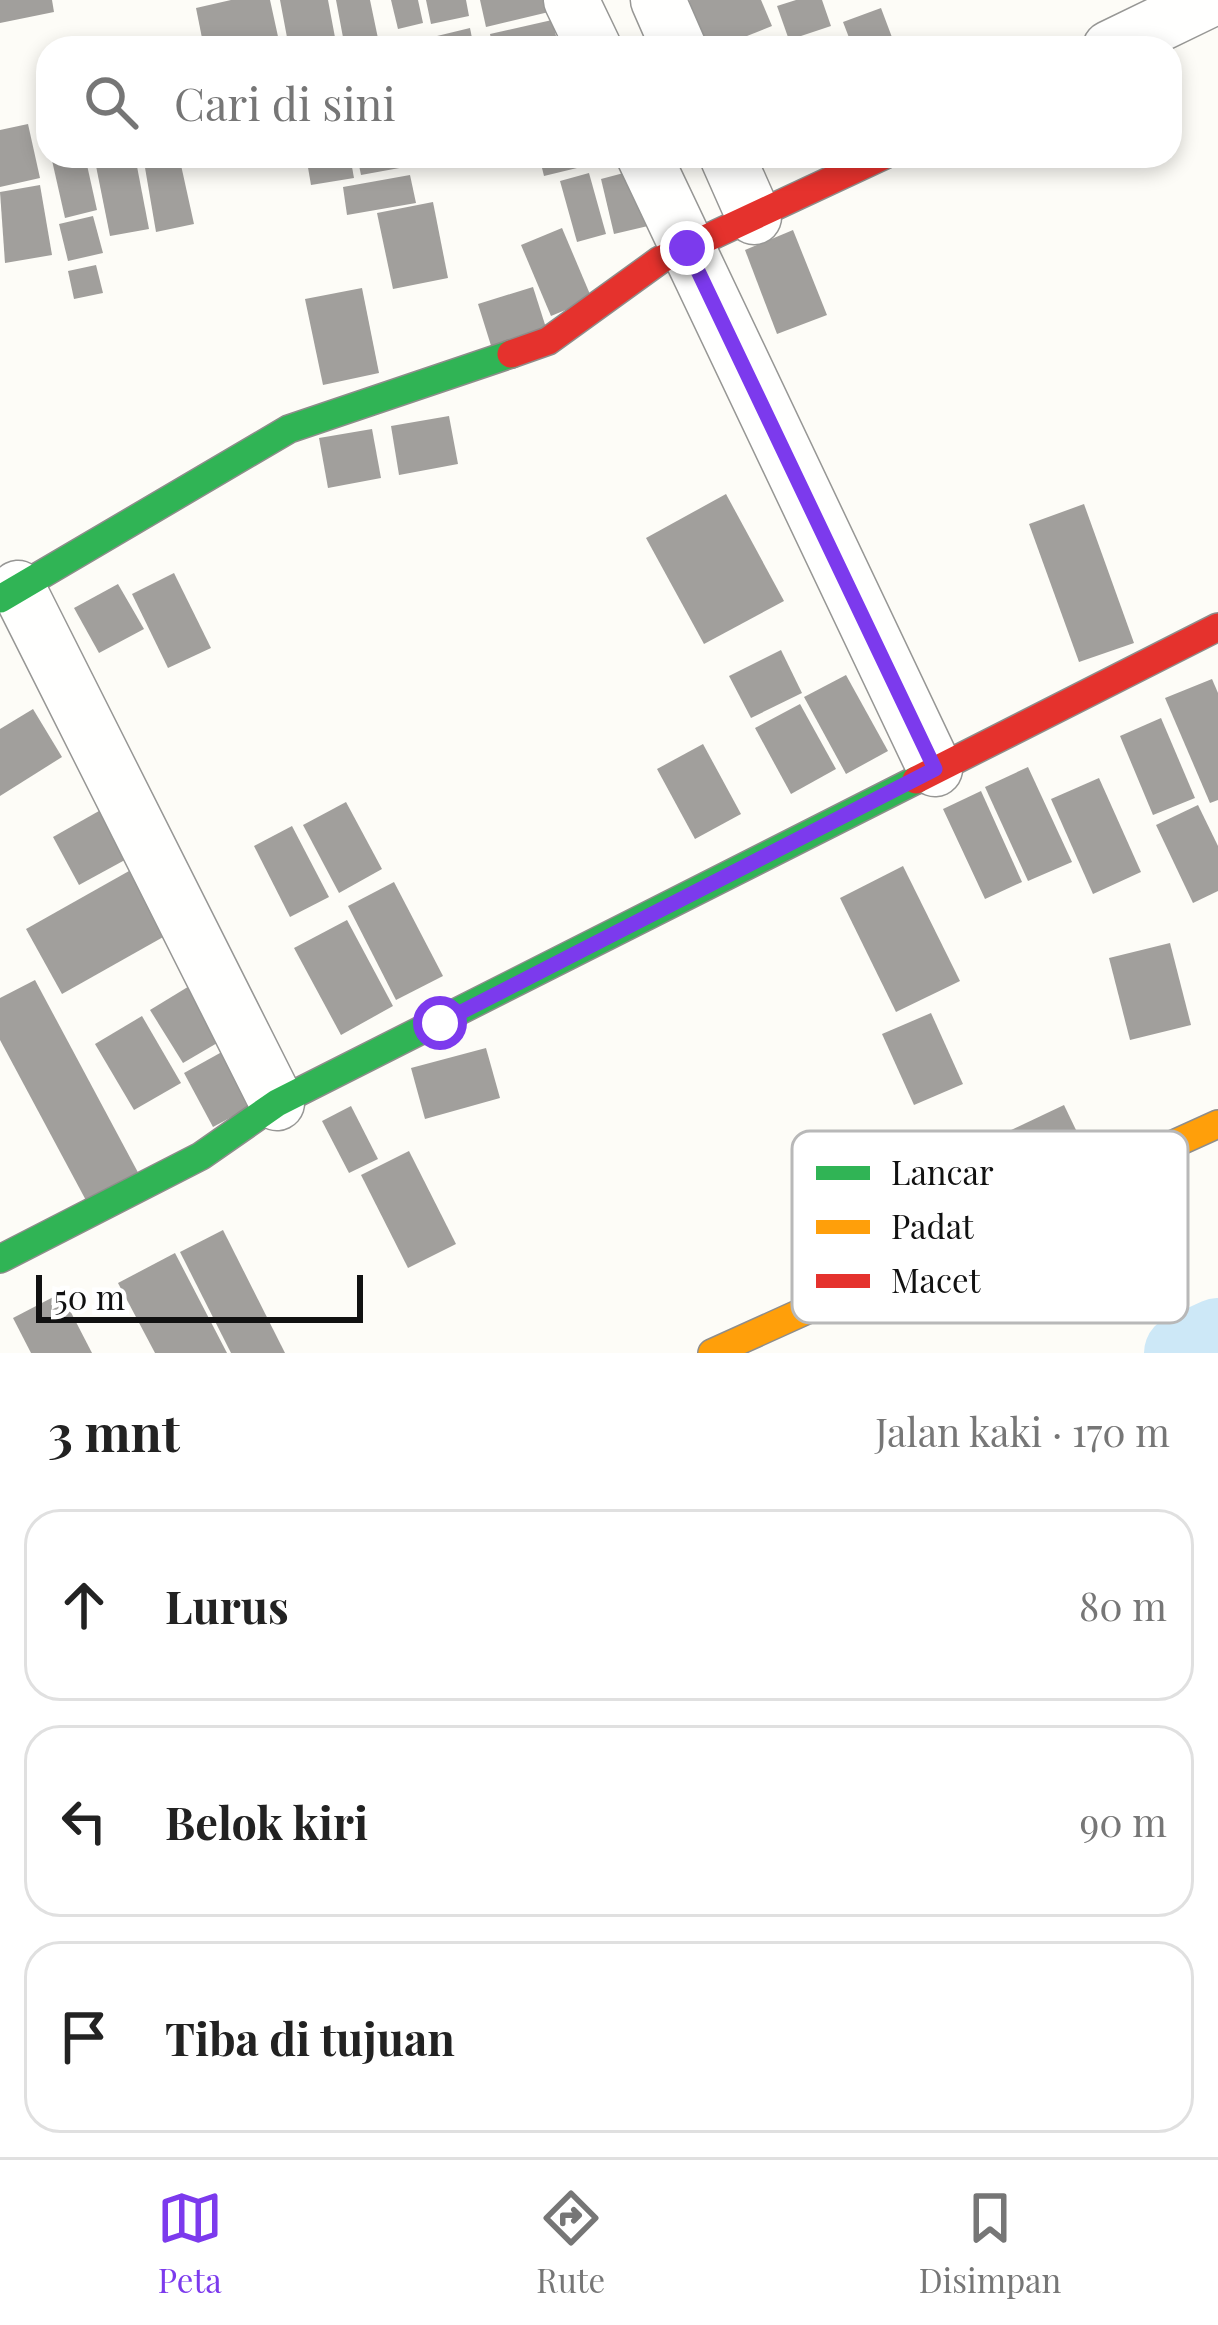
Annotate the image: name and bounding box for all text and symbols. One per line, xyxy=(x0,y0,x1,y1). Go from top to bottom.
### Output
search box xyxy=(36,36,1182,168)
icon: search xyxy=(78,69,144,135)
text: Cari di sini xyxy=(174,72,396,132)
route end xyxy=(660,221,714,275)
route start xyxy=(413,996,467,1050)
legend xyxy=(792,1131,1188,1323)
text: Lancar xyxy=(891,1149,994,1193)
text: Padat xyxy=(891,1203,975,1247)
text: Macet xyxy=(891,1257,982,1301)
scale bar xyxy=(36,1269,363,1322)
text: 50 m xyxy=(54,1274,125,1318)
text: 3 mnt xyxy=(48,1397,180,1465)
text: Jalan kaki · 170 m xyxy=(875,1405,1170,1457)
icon: ahead xyxy=(51,1572,117,1638)
text: Lurus xyxy=(165,1575,289,1635)
text: 80 m xyxy=(1079,1579,1167,1631)
icon: left xyxy=(51,1788,117,1854)
text: Belok kiri xyxy=(165,1791,368,1851)
text: 90 m xyxy=(1079,1795,1167,1847)
icon: arrive xyxy=(51,2004,117,2070)
text: Tiba di tujuan xyxy=(165,2007,455,2067)
tab: Peta xyxy=(157,2185,223,2301)
tab: Rute xyxy=(536,2185,605,2301)
tab: Disimpan xyxy=(919,2185,1061,2301)

